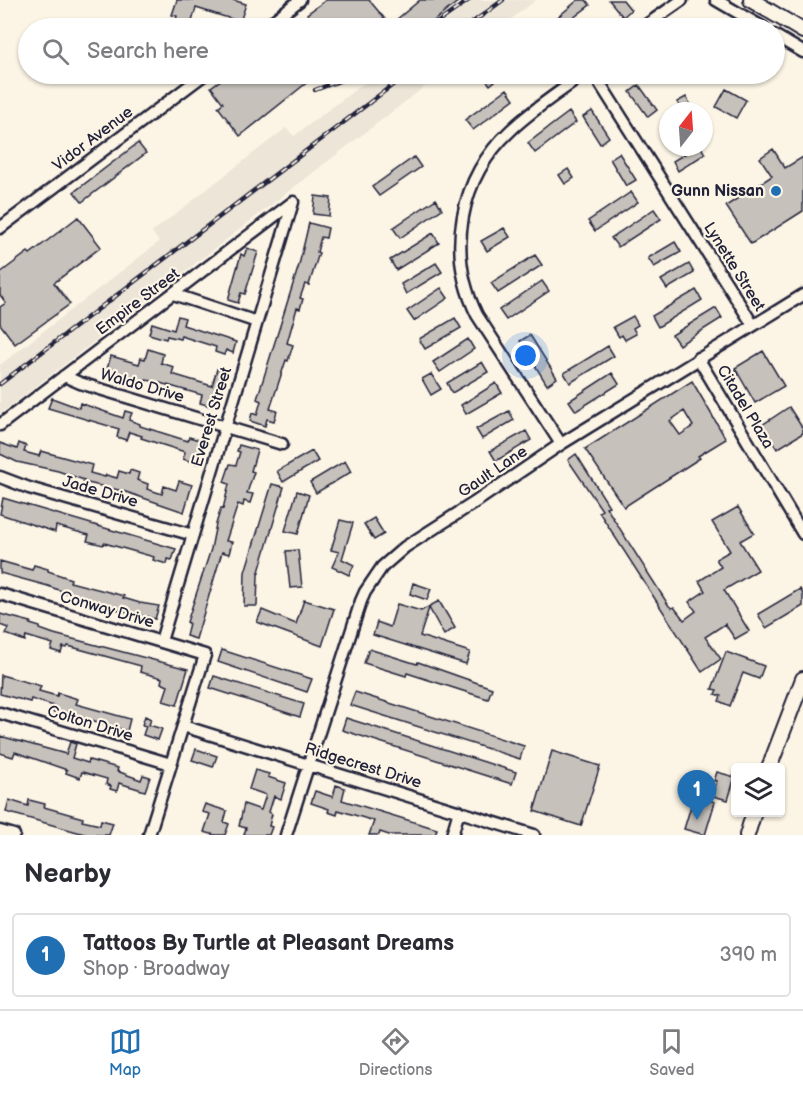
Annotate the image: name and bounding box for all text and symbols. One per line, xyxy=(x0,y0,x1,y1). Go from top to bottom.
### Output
search box xyxy=(18,18,785,84)
icon: search xyxy=(39,35,72,68)
text: Search here xyxy=(87,38,209,65)
street label: Vidor Avenue xyxy=(49,102,137,175)
north arrow xyxy=(659,102,713,156)
place label: Gunn Nissan xyxy=(671,182,764,201)
marker: Gunn Nissan xyxy=(769,184,783,198)
street label: Lynette Street xyxy=(699,219,769,315)
street label: Empire Street xyxy=(92,264,184,340)
your location xyxy=(511,341,540,370)
street label: Citadel Plaza xyxy=(713,362,777,452)
street label: Waldo Drive xyxy=(98,365,187,407)
street label: Everest Street xyxy=(188,365,236,469)
street label: Gault Lane xyxy=(455,442,532,502)
street label: Jade Drive xyxy=(60,472,140,512)
street label: Conway Drive xyxy=(58,587,157,633)
street label: Colton Drive xyxy=(45,702,136,746)
street label: Ridgecrest Drive xyxy=(302,739,424,793)
map controls xyxy=(731,763,785,817)
button: layers xyxy=(731,763,785,817)
pin: 1 xyxy=(678,770,716,820)
text: Nearby xyxy=(24,859,111,890)
text: Tattoos By Turtle at Pleasant Dreams xyxy=(83,930,454,957)
text: 1 xyxy=(41,943,50,967)
text: 390 m xyxy=(719,943,777,967)
text: Shop · Broadway xyxy=(83,957,230,981)
tab: Map xyxy=(109,1025,142,1080)
tab: Directions xyxy=(359,1025,432,1080)
tab: Saved xyxy=(649,1025,694,1080)

